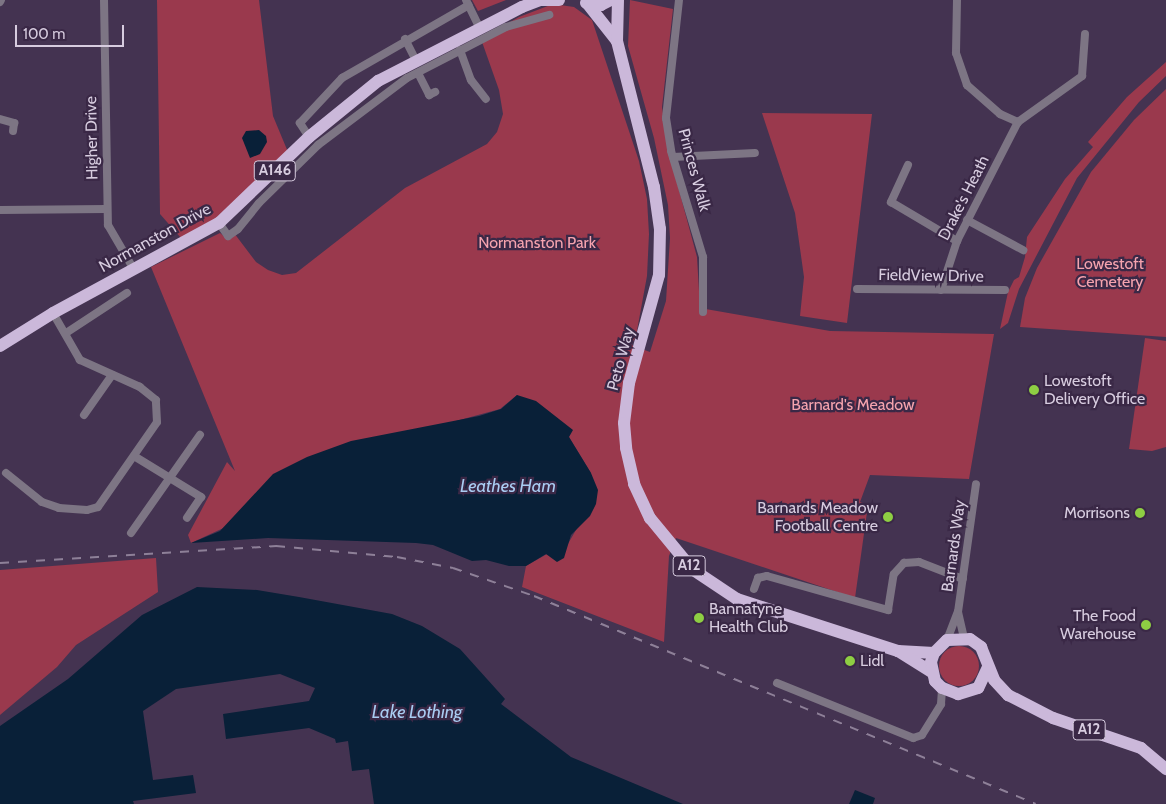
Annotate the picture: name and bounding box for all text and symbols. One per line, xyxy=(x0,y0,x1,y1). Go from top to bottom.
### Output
scale bar xyxy=(18,15,126,47)
text: 100 m xyxy=(23,25,65,43)
street label: Higher Drive xyxy=(82,96,102,180)
street label: Princes Walk xyxy=(674,126,714,214)
street label: Drake's Heath xyxy=(934,152,994,244)
road number: A146 xyxy=(254,158,296,184)
street label: Normanston Drive xyxy=(96,199,214,277)
park label: Normanston Park xyxy=(478,233,596,253)
park label: Lowestoft Cemetery xyxy=(1076,254,1144,292)
street label: FieldView Drive xyxy=(878,265,984,287)
street label: Peto Way xyxy=(603,325,639,393)
place label: Lowestoft Delivery Office xyxy=(1044,371,1145,409)
marker: Lowestoft Delivery Office xyxy=(1028,384,1040,396)
park label: Barnard's Meadow xyxy=(791,395,915,415)
water label: Leathes Ham xyxy=(460,475,556,497)
place label: Barnards Meadow Football Centre xyxy=(757,498,878,536)
street label: Barnards Way xyxy=(938,499,970,593)
place label: Morrisons xyxy=(1064,503,1130,523)
marker: Morrisons xyxy=(1134,507,1146,519)
marker: Barnards Meadow Football Centre xyxy=(882,511,894,523)
road number: A12 xyxy=(672,554,706,578)
place label: Bannatyne Health Club xyxy=(709,599,788,637)
place label: The Food Warehouse xyxy=(1060,606,1136,644)
marker: Bannatyne Health Club xyxy=(693,612,705,624)
marker: The Food Warehouse xyxy=(1140,619,1152,631)
place label: Lidl xyxy=(860,651,884,671)
marker: Lidl xyxy=(844,655,856,667)
water label: Lake Lothing xyxy=(372,701,462,723)
road number: A12 xyxy=(1072,718,1106,742)

